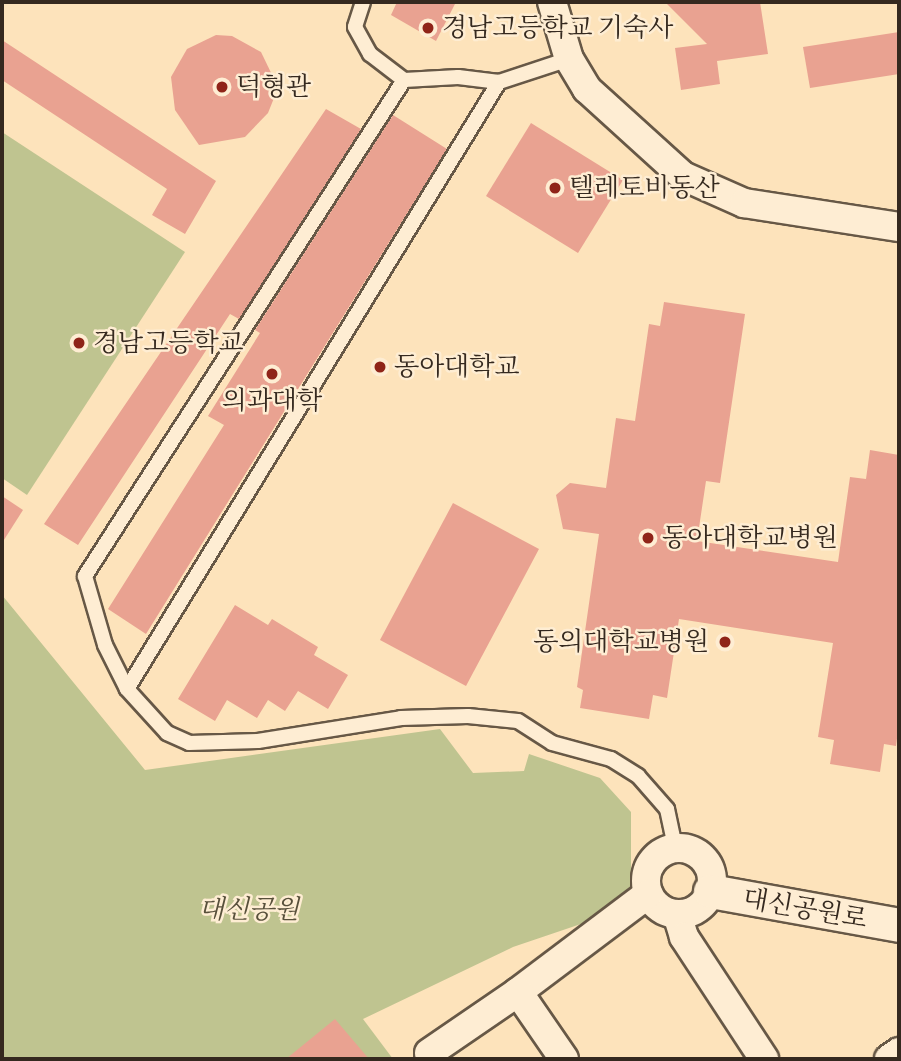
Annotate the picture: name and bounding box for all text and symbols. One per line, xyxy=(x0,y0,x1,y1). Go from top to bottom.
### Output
place label: 경남고등학교 기숙사 xyxy=(442,12,673,44)
marker: 경남고등학교 기숙사 xyxy=(420,20,436,36)
place label: 덕형관 xyxy=(236,71,311,103)
marker: 덕형관 xyxy=(214,79,230,95)
place label: 텔레토비동산 xyxy=(569,172,720,204)
marker: 텔레토비동산 xyxy=(547,180,563,196)
place label: 경남고등학교 xyxy=(93,327,244,359)
marker: 경남고등학교 xyxy=(71,335,87,351)
place label: 동아대학교 xyxy=(394,351,520,383)
marker: 동아대학교 xyxy=(372,359,388,375)
marker: 의과대학 xyxy=(264,366,280,382)
place label: 의과대학 xyxy=(222,385,322,417)
place label: 동아대학교병원 xyxy=(662,522,838,554)
marker: 동아대학교병원 xyxy=(640,530,656,546)
place label: 동의대학교병원 xyxy=(533,626,709,658)
marker: 동의대학교병원 xyxy=(715,632,735,652)
street label: 대신공원로 xyxy=(740,883,870,935)
park label: 대신공원 xyxy=(199,894,299,926)

